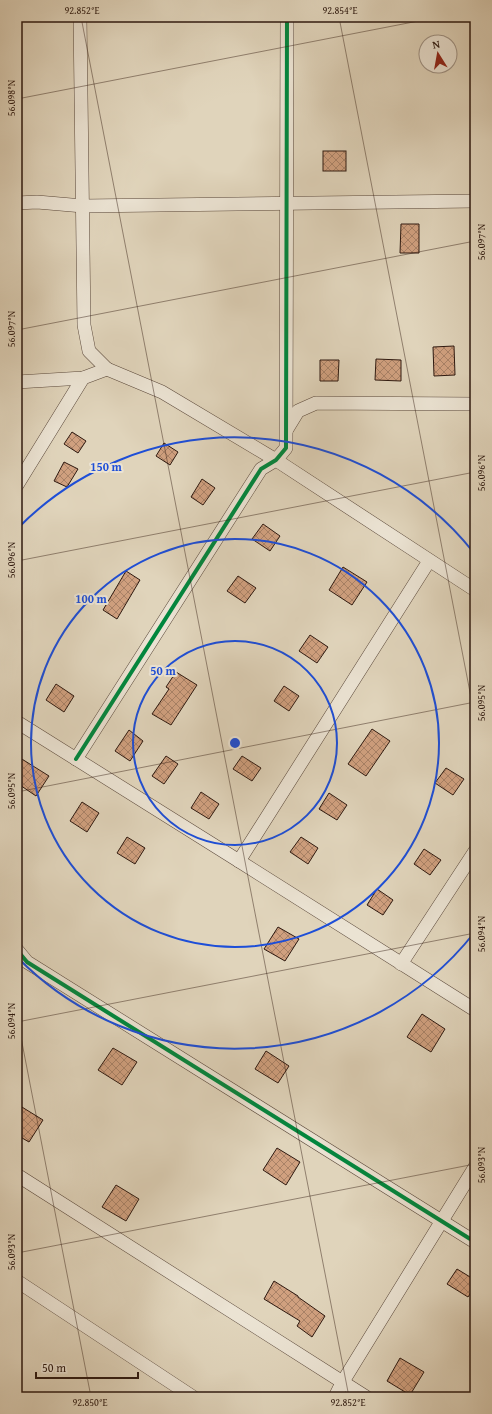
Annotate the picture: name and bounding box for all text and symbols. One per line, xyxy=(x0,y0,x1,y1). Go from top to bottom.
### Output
text: 92.852°E xyxy=(64,3,100,18)
text: 92.854°E xyxy=(322,3,358,18)
north arrow xyxy=(418,34,458,74)
text: N xyxy=(431,36,442,53)
text: 56.098°N xyxy=(4,79,19,116)
text: 56.097°N xyxy=(474,223,489,260)
text: 56.097°N xyxy=(4,310,19,347)
text: 56.096°N xyxy=(474,454,489,491)
text: 150 m xyxy=(90,458,123,475)
text: 56.096°N xyxy=(4,541,19,578)
text: 100 m xyxy=(75,590,108,607)
text: 50 m xyxy=(150,662,176,679)
text: 56.095°N xyxy=(474,684,489,721)
centre of rings xyxy=(228,736,242,750)
text: 56.095°N xyxy=(4,772,19,809)
text: 56.094°N xyxy=(474,915,489,952)
text: 56.094°N xyxy=(4,1002,19,1039)
text: 56.093°N xyxy=(474,1146,489,1183)
text: 56.093°N xyxy=(4,1233,19,1270)
scale bar xyxy=(36,1354,138,1380)
text: 50 m xyxy=(42,1359,66,1376)
text: 92.850°E xyxy=(72,1395,108,1410)
text: 92.852°E xyxy=(330,1395,366,1410)

